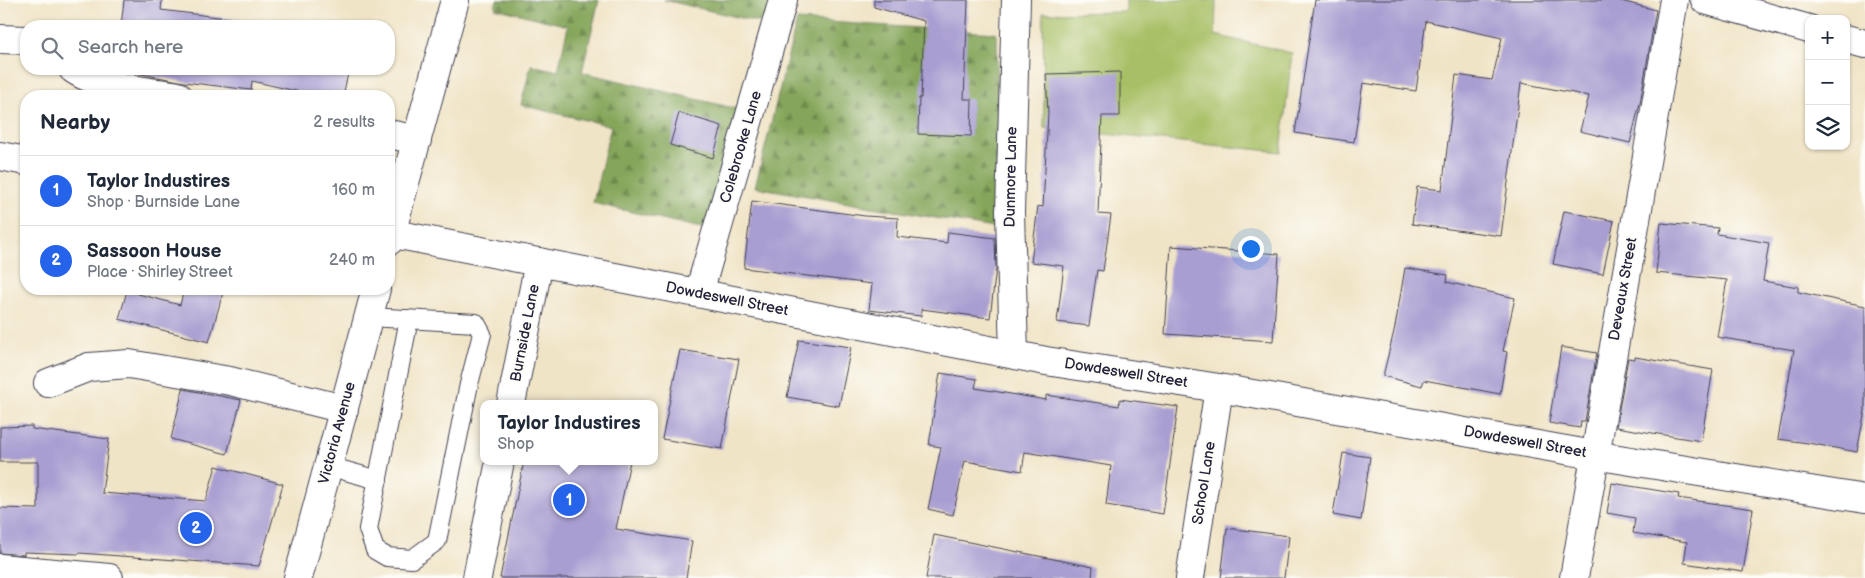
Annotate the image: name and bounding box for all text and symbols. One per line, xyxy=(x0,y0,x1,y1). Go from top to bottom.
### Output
map controls xyxy=(1805,15,1850,150)
button: + xyxy=(1805,15,1850,60)
search box xyxy=(20,20,395,75)
icon: search xyxy=(38,34,66,62)
text: Search here xyxy=(78,36,183,59)
button: − xyxy=(1805,60,1850,105)
street label: Colebrooke Lane xyxy=(716,89,766,205)
button: layers xyxy=(1805,105,1850,150)
text: Nearby xyxy=(40,110,110,135)
text: 2 results xyxy=(313,113,375,132)
street label: Dunmore Lane xyxy=(1001,126,1021,228)
text: Taylor Industires xyxy=(87,170,230,193)
text: 1 xyxy=(53,181,59,200)
text: 160 m xyxy=(332,181,375,200)
text: Shop · Burnside Lane xyxy=(87,193,240,212)
your location xyxy=(1238,236,1264,262)
street label: Deveaux Street xyxy=(1605,236,1641,342)
text: Sassoon House xyxy=(87,240,221,263)
text: 2 xyxy=(51,251,61,270)
text: 240 m xyxy=(329,251,375,270)
text: Place · Shirley Street xyxy=(87,263,233,282)
street label: Dowdeswell Street xyxy=(664,278,790,320)
street label: Burnside Lane xyxy=(506,283,544,383)
street label: Dowdeswell Street xyxy=(1063,354,1189,392)
street label: Victoria Avenue xyxy=(314,380,360,486)
popup xyxy=(480,400,658,465)
text: Taylor Industires xyxy=(497,412,641,435)
street label: Dowdeswell Street xyxy=(1462,422,1588,462)
text: Shop xyxy=(497,435,534,454)
street label: School Lane xyxy=(1188,440,1220,526)
pin: 1 xyxy=(553,481,585,519)
pin: 2 xyxy=(180,509,212,547)

